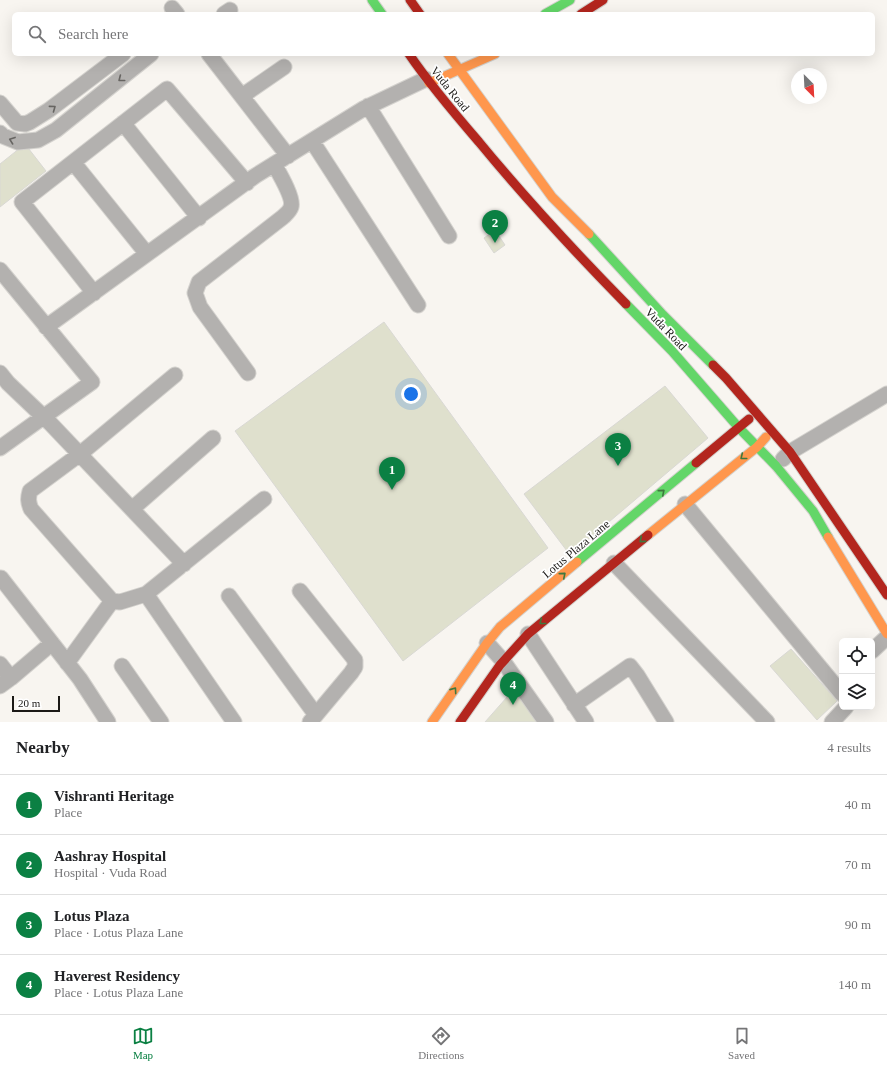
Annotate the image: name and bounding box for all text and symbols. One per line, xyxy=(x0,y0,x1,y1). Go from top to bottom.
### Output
search box xyxy=(12,12,875,56)
icon: search xyxy=(26,23,48,45)
text: Search here xyxy=(58,26,128,42)
street label: Vuda Road xyxy=(428,64,472,114)
north arrow xyxy=(791,68,827,104)
one-way arrow xyxy=(119,74,126,81)
one-way arrow xyxy=(48,105,55,112)
one-way arrow xyxy=(8,136,15,144)
pin: 2 xyxy=(482,210,508,243)
street label: Vuda Road xyxy=(642,305,690,353)
your location xyxy=(401,384,421,404)
pin: 3 xyxy=(605,433,631,466)
one-way arrow xyxy=(741,453,748,460)
pin: 1 xyxy=(379,457,405,490)
one-way arrow xyxy=(658,489,665,496)
street label: Lotus Plaza Lane xyxy=(540,517,612,581)
one-way arrow xyxy=(640,535,647,542)
one-way arrow xyxy=(558,573,565,580)
one-way arrow xyxy=(540,618,547,625)
map controls xyxy=(839,638,875,710)
button: locate xyxy=(839,638,875,674)
pin: 4 xyxy=(500,672,526,705)
button: layers xyxy=(839,674,875,710)
one-way arrow xyxy=(449,687,457,694)
scale bar xyxy=(12,694,60,713)
text: 20 m xyxy=(18,697,40,709)
text: Nearby xyxy=(16,738,70,757)
text: 4 results xyxy=(827,740,871,755)
text: Vishranti Heritage xyxy=(54,788,174,804)
text: 1 xyxy=(26,797,32,812)
text: 40 m xyxy=(845,797,871,812)
text: Place xyxy=(54,805,82,820)
text: Aashray Hospital xyxy=(54,848,166,864)
text: 2 xyxy=(26,857,32,872)
text: 70 m xyxy=(845,857,871,872)
text: Hospital · Vuda Road xyxy=(54,865,167,880)
text: Lotus Plaza xyxy=(54,908,129,924)
text: 3 xyxy=(26,917,32,932)
text: 90 m xyxy=(845,917,871,932)
text: Place · Lotus Plaza Lane xyxy=(54,925,183,940)
text: Haverest Residency xyxy=(54,968,180,984)
text: 4 xyxy=(26,977,32,992)
text: 140 m xyxy=(838,977,871,992)
text: Place · Lotus Plaza Lane xyxy=(54,985,183,1000)
tab: Map xyxy=(132,1025,154,1061)
tab: Directions xyxy=(418,1025,464,1061)
tab: Saved xyxy=(728,1025,755,1061)

